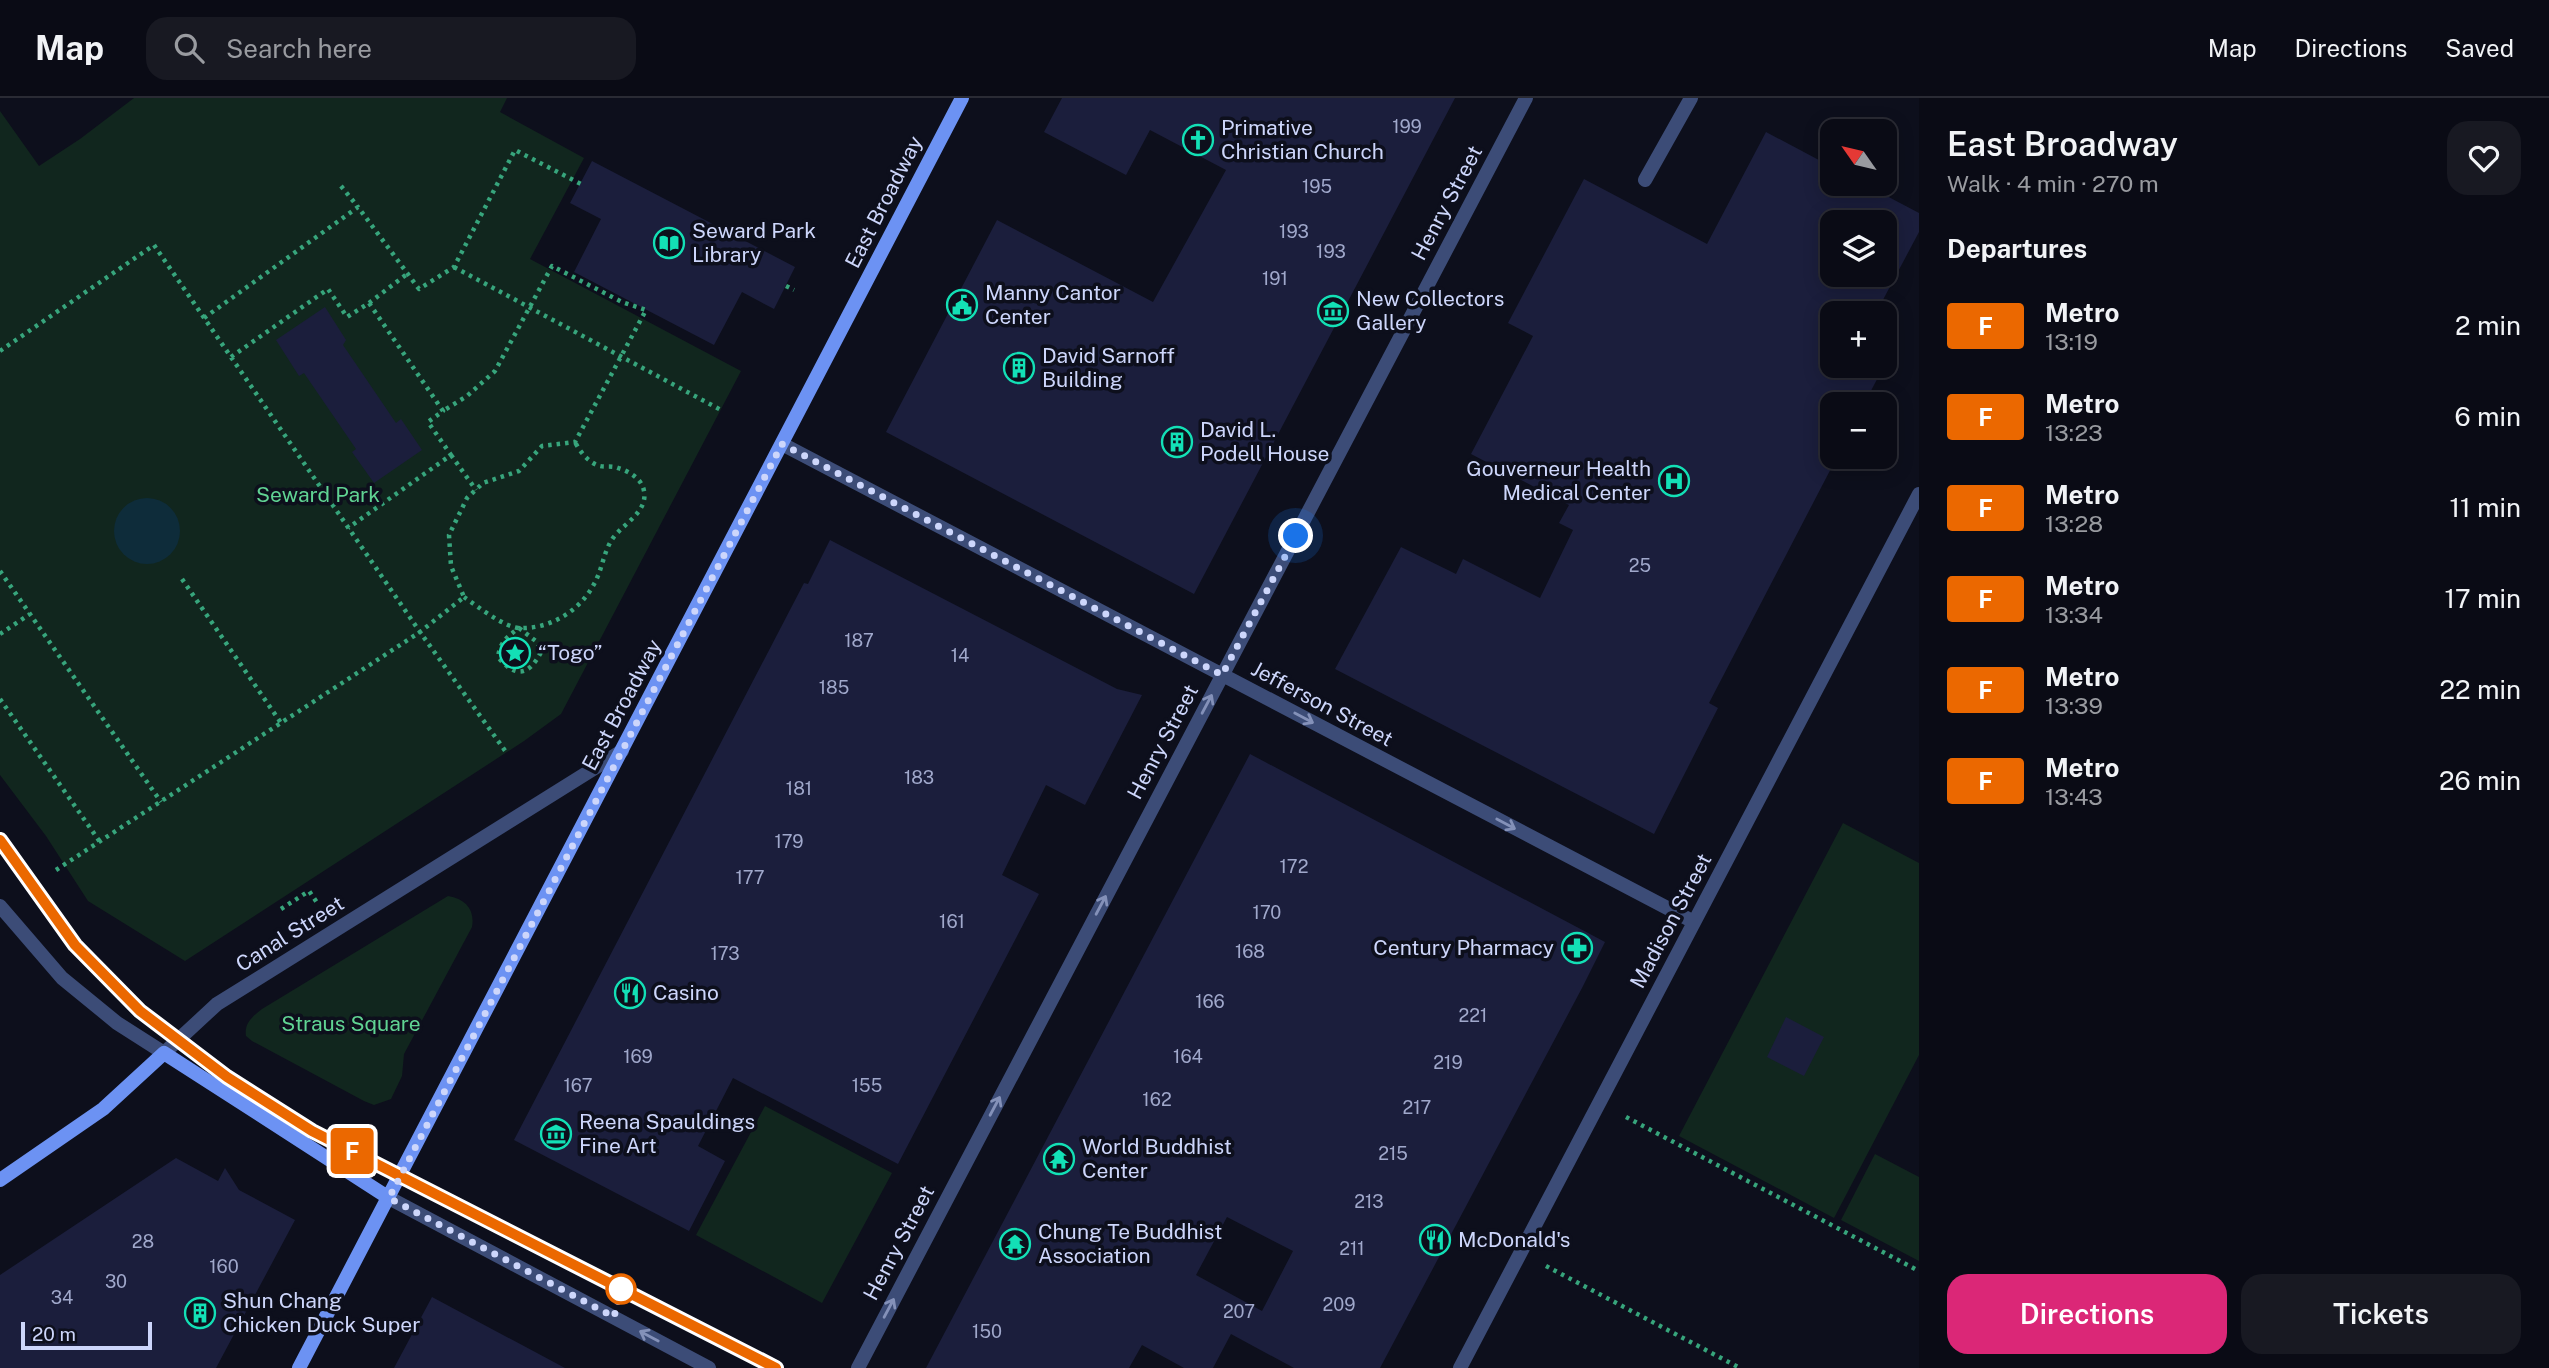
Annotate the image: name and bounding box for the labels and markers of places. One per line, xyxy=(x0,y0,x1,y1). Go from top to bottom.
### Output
place label: Primative Christian Church xyxy=(1221,115,1384,164)
church icon: Primative Christian Church xyxy=(1181,123,1215,157)
place label: Seward Park Library xyxy=(692,218,816,267)
library icon: Seward Park Library xyxy=(652,226,686,260)
place label: Manny Cantor Center xyxy=(985,280,1121,329)
place label: New Collectors Gallery xyxy=(1356,286,1504,335)
public building icon: Manny Cantor Center xyxy=(945,288,979,322)
museum icon: New Collectors Gallery xyxy=(1316,294,1350,328)
place label: David Sarnoff Building xyxy=(1042,343,1175,392)
building icon: David Sarnoff Building xyxy=(1002,351,1036,385)
place label: David L. Podell House xyxy=(1200,417,1330,466)
building icon: David L. Podell House xyxy=(1160,425,1194,459)
place label: Gouverneur Health Medical Center xyxy=(1466,456,1651,505)
hospital icon: Gouverneur Health Medical Center xyxy=(1657,464,1691,498)
place icon: “Togo” xyxy=(498,636,532,670)
place label: “Togo” xyxy=(538,640,602,665)
pharmacy icon: Century Pharmacy xyxy=(1560,931,1594,965)
place label: Century Pharmacy xyxy=(1373,935,1554,960)
restaurant icon: Casino xyxy=(613,976,647,1010)
place label: Casino xyxy=(653,980,719,1005)
place label: Reena Spauldings Fine Art xyxy=(579,1109,755,1158)
museum icon: Reena Spauldings Fine Art xyxy=(539,1117,573,1151)
place label: World Buddhist Center xyxy=(1082,1134,1232,1183)
temple icon: World Buddhist Center xyxy=(1042,1142,1076,1176)
place label: Chung Te Buddhist Association xyxy=(1038,1219,1222,1268)
restaurant icon: McDonald's xyxy=(1418,1223,1452,1257)
temple icon: Chung Te Buddhist Association xyxy=(998,1227,1032,1261)
place label: McDonald's xyxy=(1458,1227,1570,1252)
unlabelled marker xyxy=(606,1274,636,1304)
place label: Shun Chang Chicken Duck Super xyxy=(223,1288,420,1337)
building icon: Shun Chang Chicken Duck Super xyxy=(183,1296,217,1330)

